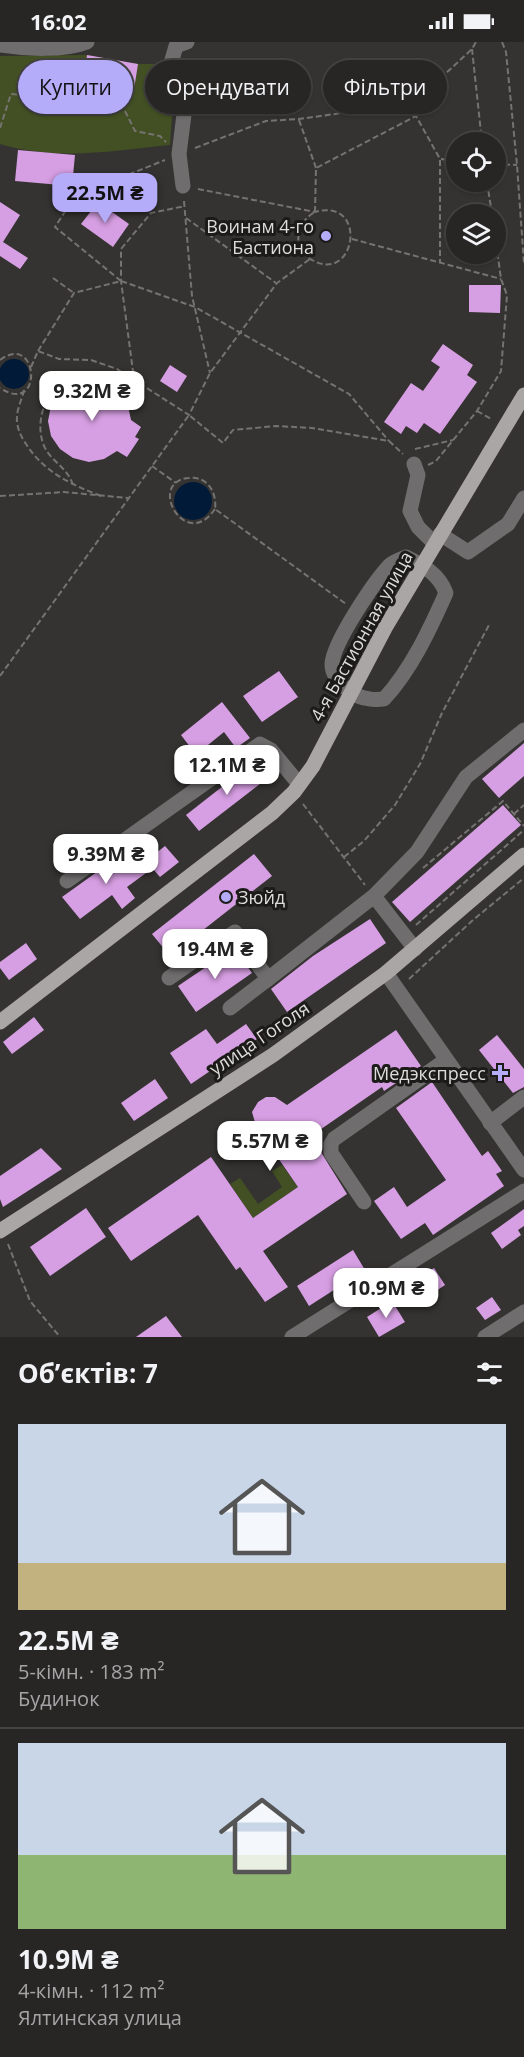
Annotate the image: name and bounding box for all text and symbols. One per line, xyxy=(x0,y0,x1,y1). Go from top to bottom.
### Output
text: 16:02 xyxy=(30,6,87,36)
chip: Купити xyxy=(18,60,133,114)
chip: Орендувати xyxy=(145,60,311,114)
chip: Фільтри xyxy=(323,60,447,114)
map controls xyxy=(446,132,506,264)
button: locate xyxy=(446,132,506,192)
pin: 22.5M ₴ xyxy=(50,173,160,224)
text: 22.5M ₴ xyxy=(66,179,144,206)
button: layers xyxy=(446,204,506,264)
place label: Воинам 4-го Бастиона xyxy=(206,214,314,259)
marker: Воинам 4-го Бастиона xyxy=(319,229,333,243)
pin: 9.32M ₴ xyxy=(37,371,147,422)
text: 9.32M ₴ xyxy=(53,377,131,404)
street label: 4-я Бастионная улица xyxy=(304,547,418,725)
pin: 12.1M ₴ xyxy=(172,745,282,796)
text: 12.1M ₴ xyxy=(188,751,266,778)
pin: 9.39M ₴ xyxy=(51,834,161,885)
text: 9.39M ₴ xyxy=(67,840,145,867)
place label: Зюйд xyxy=(238,885,285,909)
marker: Зюйд xyxy=(219,890,233,904)
pin: 19.4M ₴ xyxy=(160,929,270,980)
text: 19.4M ₴ xyxy=(176,935,254,962)
street label: улица Гоголя xyxy=(204,996,314,1080)
place label: Медэкспресс xyxy=(373,1061,486,1085)
marker: Медэкспресс xyxy=(491,1064,509,1082)
pin: 5.57M ₴ xyxy=(215,1121,325,1172)
text: 5.57M ₴ xyxy=(231,1127,309,1154)
pin: 10.9M ₴ xyxy=(331,1268,441,1319)
text: 10.9M ₴ xyxy=(347,1274,425,1301)
text: Об’єктів: 7 xyxy=(18,1355,158,1391)
icon: filters xyxy=(473,1357,506,1390)
icon: home xyxy=(208,1463,316,1571)
text: 22.5M ₴ xyxy=(18,1622,119,1658)
text: 5-кімн. · 183 m² xyxy=(18,1658,164,1685)
text: Будинок xyxy=(18,1685,99,1712)
icon: home xyxy=(208,1782,316,1890)
text: 10.9M ₴ xyxy=(18,1941,119,1977)
text: 4-кімн. · 112 m² xyxy=(18,1977,164,2004)
text: Ялтинская улица xyxy=(18,2004,182,2031)

